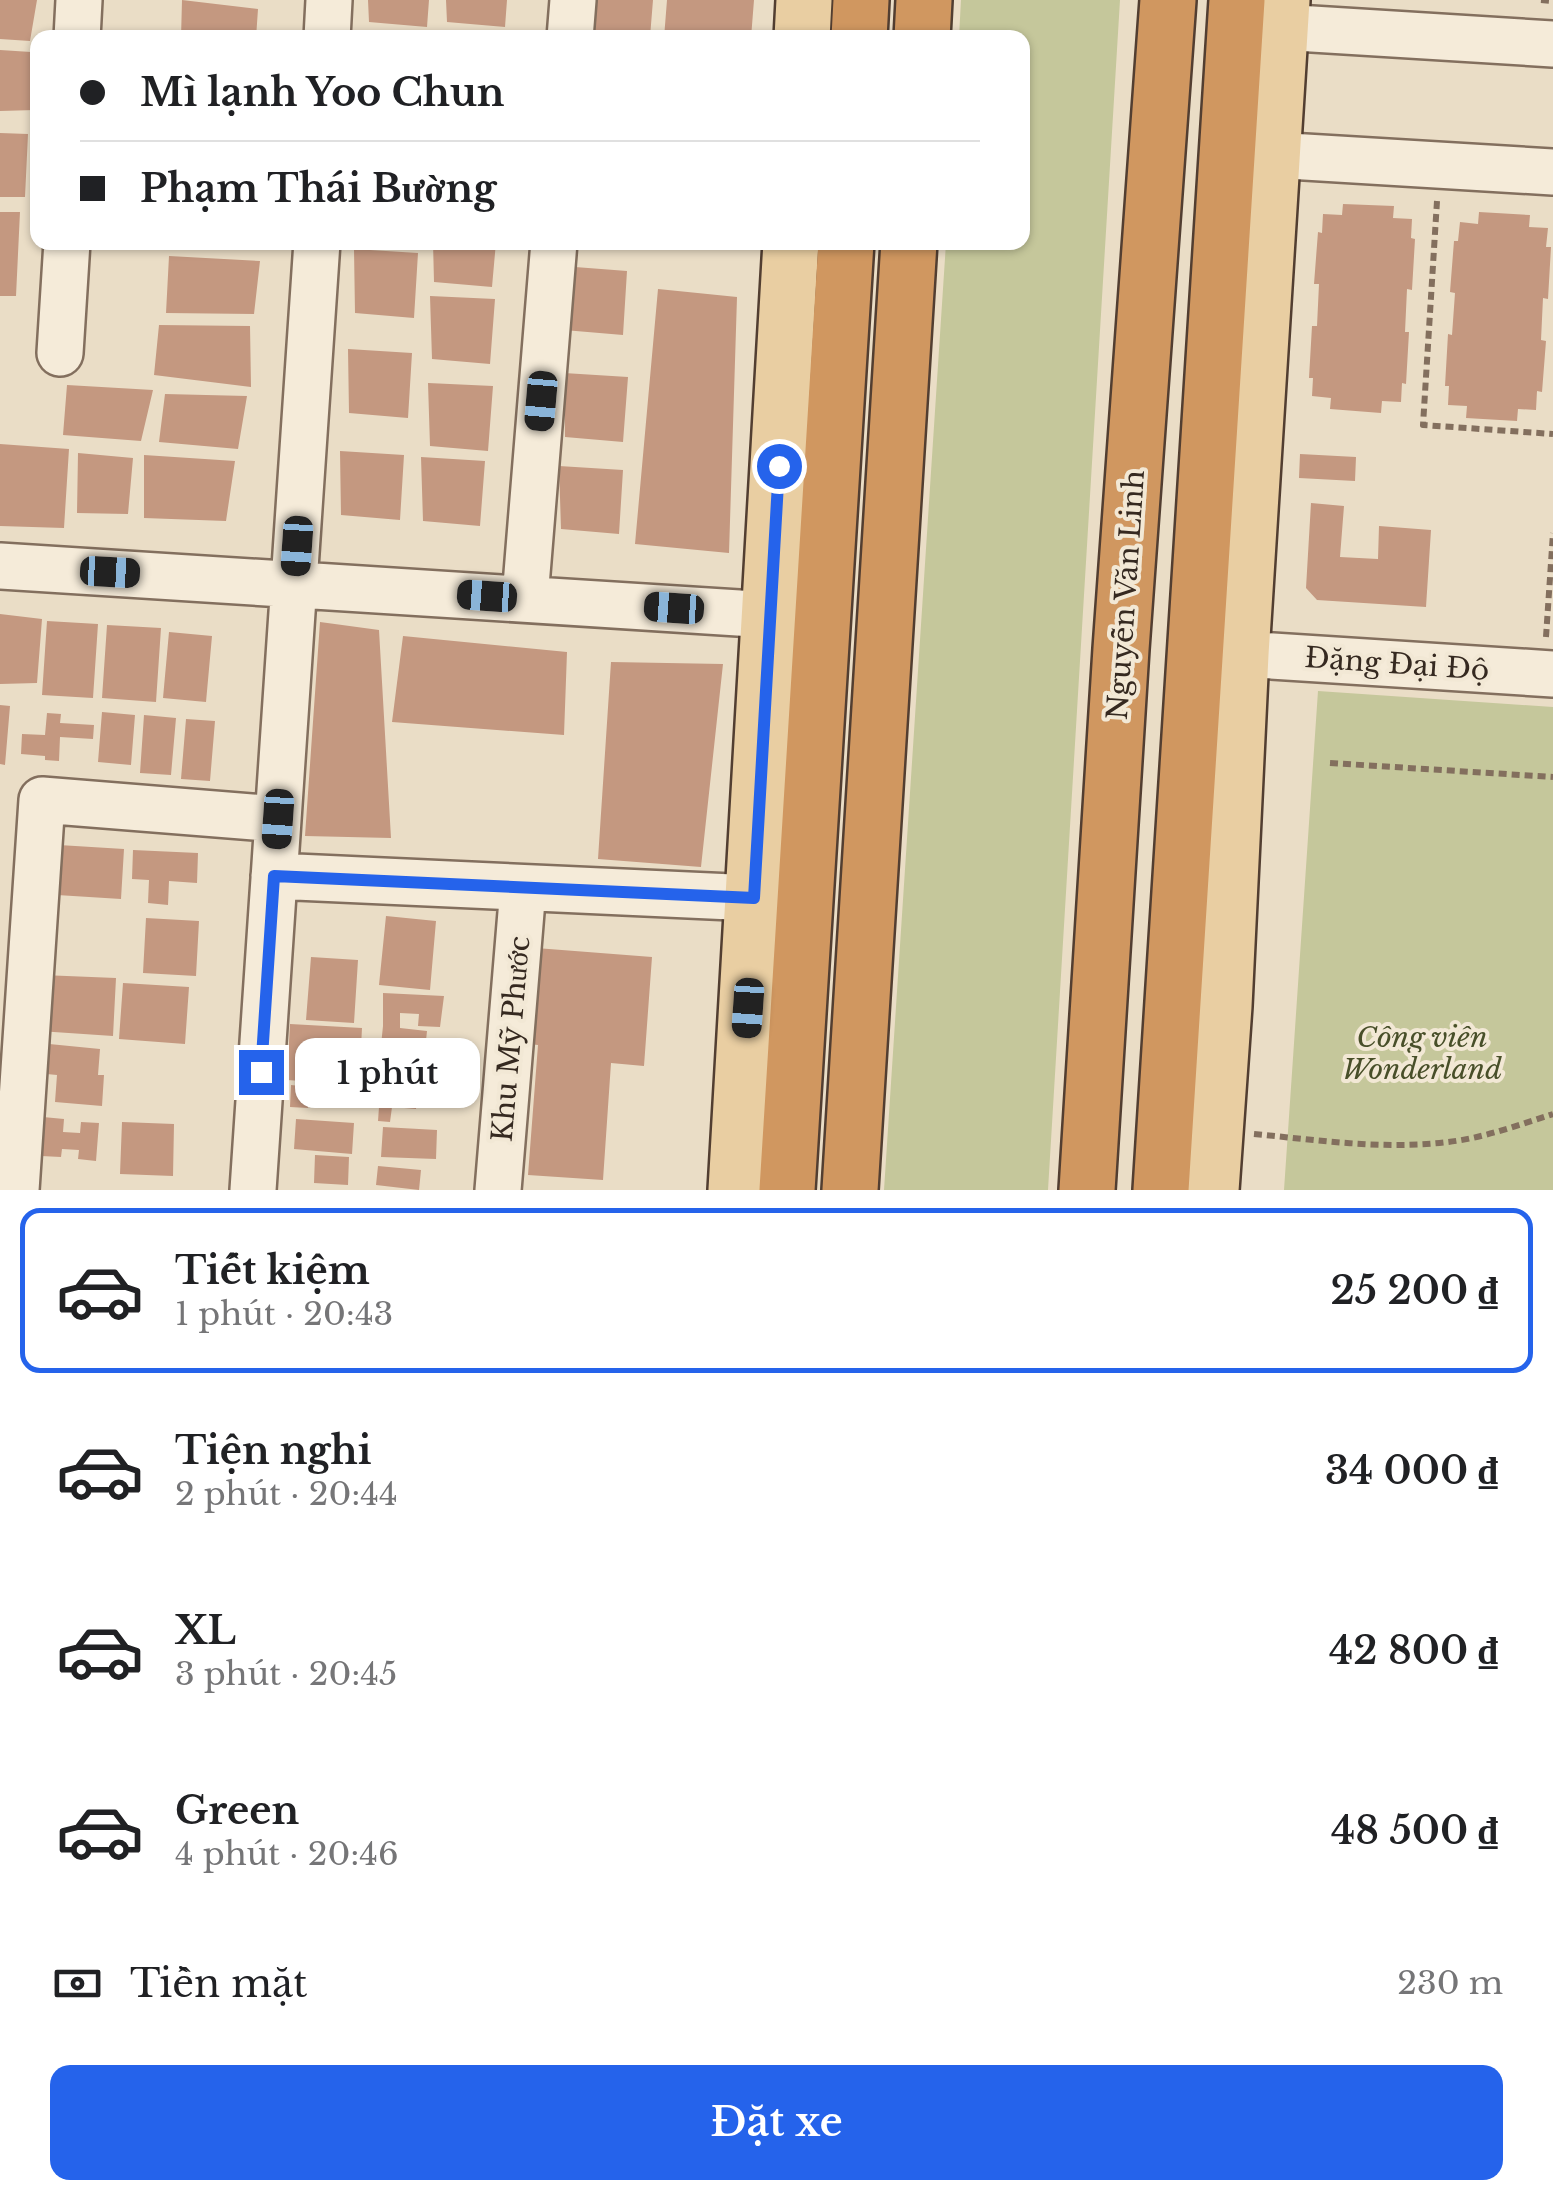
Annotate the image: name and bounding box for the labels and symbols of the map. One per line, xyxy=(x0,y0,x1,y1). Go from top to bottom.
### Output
car xyxy=(523,370,559,432)
route start xyxy=(757,444,802,489)
street label: Nguyễn Văn Linh xyxy=(1100,469,1152,721)
car xyxy=(280,515,314,577)
car xyxy=(79,555,141,589)
car xyxy=(456,579,518,613)
car xyxy=(643,591,705,625)
street label: Đặng Đại Độ xyxy=(1304,640,1490,688)
car xyxy=(261,788,295,850)
street label: Khu Mỹ Phước xyxy=(485,935,537,1143)
car xyxy=(731,977,765,1039)
park label: Công viên Wonderland xyxy=(1342,1020,1502,1087)
callout: 1 phút xyxy=(296,1037,481,1107)
route end xyxy=(239,1050,284,1095)

